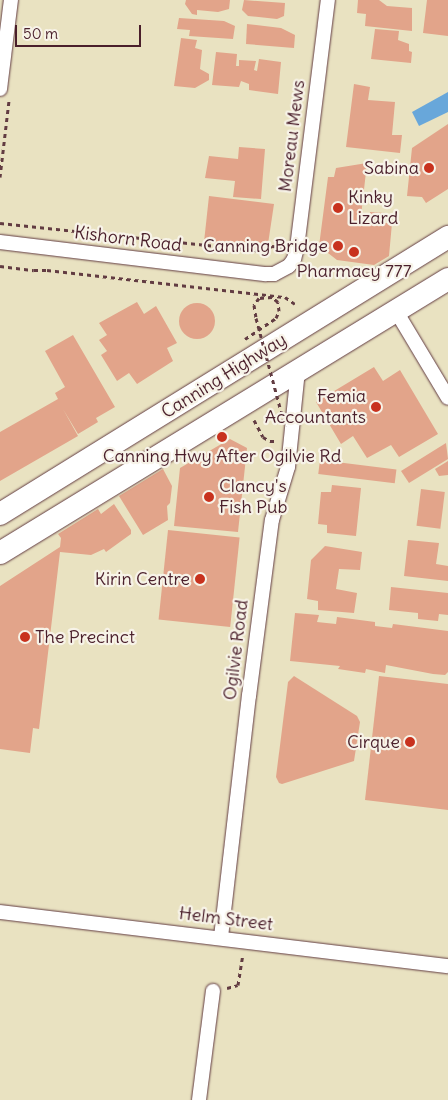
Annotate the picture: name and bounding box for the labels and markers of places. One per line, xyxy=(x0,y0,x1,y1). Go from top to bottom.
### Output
place label: Sabina xyxy=(364,157,419,179)
marker: Sabina xyxy=(423,162,435,174)
place label: Kinky Lizard xyxy=(348,187,398,230)
marker: Kinky Lizard xyxy=(332,202,344,214)
place label: Canning Bridge xyxy=(203,235,328,257)
marker: Canning Bridge xyxy=(332,240,344,252)
marker: Pharmacy 777 xyxy=(348,246,360,258)
place label: Pharmacy 777 xyxy=(297,260,411,282)
place label: Femia Accountants xyxy=(265,386,366,428)
marker: Femia Accountants xyxy=(370,401,382,413)
marker: Canning Hwy After Ogilvie Rd xyxy=(216,431,228,443)
place label: Canning Hwy After Ogilvie Rd xyxy=(103,445,341,467)
place label: Clancy's Fish Pub xyxy=(219,476,287,518)
marker: Clancy's Fish Pub xyxy=(203,491,215,503)
place label: Kirin Centre xyxy=(95,568,190,590)
marker: Kirin Centre xyxy=(194,573,206,585)
place label: The Precinct xyxy=(35,626,135,648)
marker: The Precinct xyxy=(19,631,31,643)
place label: Cirque xyxy=(347,731,400,753)
marker: Cirque xyxy=(404,736,416,748)

